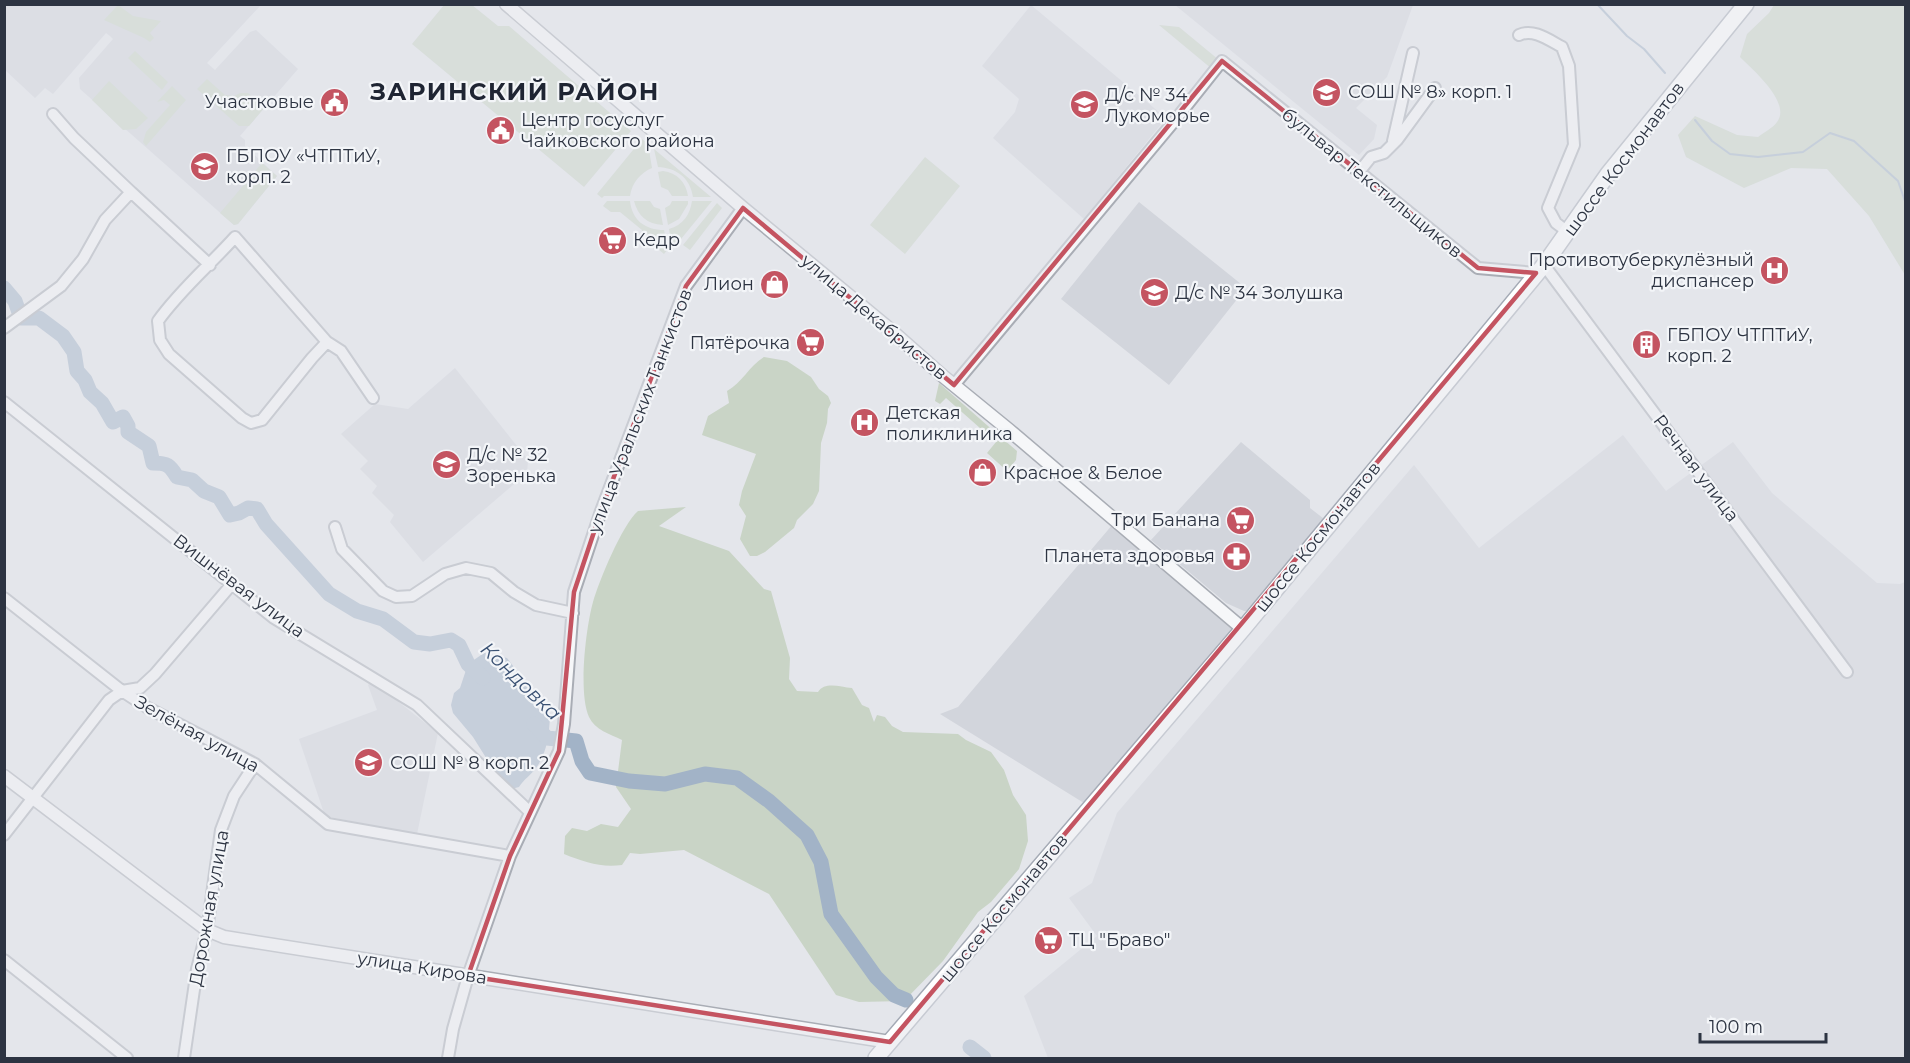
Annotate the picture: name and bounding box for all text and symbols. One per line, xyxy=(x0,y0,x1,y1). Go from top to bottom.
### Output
school or university icon: СОШ № 8» корп. 1 xyxy=(1311,76,1343,108)
district label: ЗАРИНСКИЙ РАЙОН xyxy=(369,77,660,106)
street label: шоссе Космонавтов xyxy=(1559,78,1689,240)
place label: СОШ № 8» корп. 1 xyxy=(1348,81,1512,103)
place label: Д/с № 34 Лукоморье xyxy=(1105,84,1210,127)
public building icon: Участковые xyxy=(319,86,351,118)
school or university icon: Д/с № 34 Лукоморье xyxy=(1068,89,1100,121)
place label: Участковые xyxy=(205,91,314,113)
street label: бульвар Текстильщиков xyxy=(1277,103,1467,263)
place label: Центр госуслуг Чайковского района xyxy=(521,109,715,152)
public building icon: Центр госуслуг Чайковского района xyxy=(484,114,516,146)
place label: ГБПОУ «ЧТПТиУ, корп. 2 xyxy=(226,145,380,188)
school or university icon: ГБПОУ «ЧТПТиУ, корп. 2 xyxy=(189,150,221,182)
supermarket icon: Кедр xyxy=(596,224,628,256)
place label: Кедр xyxy=(633,229,680,251)
street label: улица Декабристов xyxy=(796,249,951,385)
place label: Противотуберкулёзный диспансер xyxy=(1529,249,1754,292)
hospital icon: Противотуберкулёзный диспансер xyxy=(1759,254,1791,286)
shop icon: Лион xyxy=(759,268,791,300)
place label: Лион xyxy=(704,273,754,295)
school or university icon: Д/с № 34 Золушка xyxy=(1138,277,1170,309)
place label: Д/с № 34 Золушка xyxy=(1175,282,1344,304)
street label: улица Уральских Танкистов xyxy=(583,286,697,537)
place label: ГБПОУ ЧТПТиУ, корп. 2 xyxy=(1667,324,1813,367)
supermarket icon: Пятёрочка xyxy=(795,327,827,359)
building icon: ГБПОУ ЧТПТиУ, корп. 2 xyxy=(1630,329,1662,361)
place label: Пятёрочка xyxy=(690,332,790,354)
place label: Детская поликлиника xyxy=(886,402,1013,445)
hospital icon: Детская поликлиника xyxy=(849,407,881,439)
street label: Речная улица xyxy=(1648,410,1744,526)
place label: Д/с № 32 Зоренька xyxy=(467,444,556,487)
school or university icon: Д/с № 32 Зоренька xyxy=(430,449,462,481)
shop icon: Красное & Белое xyxy=(966,457,998,489)
street label: шоссе Космонавтов xyxy=(1250,457,1386,617)
place label: Красное & Белое xyxy=(1003,462,1163,484)
supermarket icon: Три Банана xyxy=(1225,504,1257,536)
place label: Три Банана xyxy=(1111,509,1220,531)
street label: Вишнёвая улица xyxy=(169,529,309,643)
pharmacy icon: Планета здоровья xyxy=(1220,540,1252,572)
place label: Планета здоровья xyxy=(1044,545,1215,567)
water label: Кондовка xyxy=(476,637,566,725)
street label: Зелёная улица xyxy=(131,691,263,777)
school or university icon: СОШ № 8 корп. 2 xyxy=(353,747,385,779)
place label: СОШ № 8 корп. 2 xyxy=(390,752,549,774)
street label: Дорожная улица xyxy=(184,828,234,988)
street label: шоссе Космонавтов xyxy=(935,829,1073,987)
supermarket icon: ТЦ "Браво" xyxy=(1032,924,1064,956)
place label: ТЦ "Браво" xyxy=(1069,929,1171,951)
street label: улица Кирова xyxy=(355,947,488,989)
scale bar xyxy=(1700,1006,1826,1044)
text: 100 m xyxy=(1709,1016,1763,1038)

